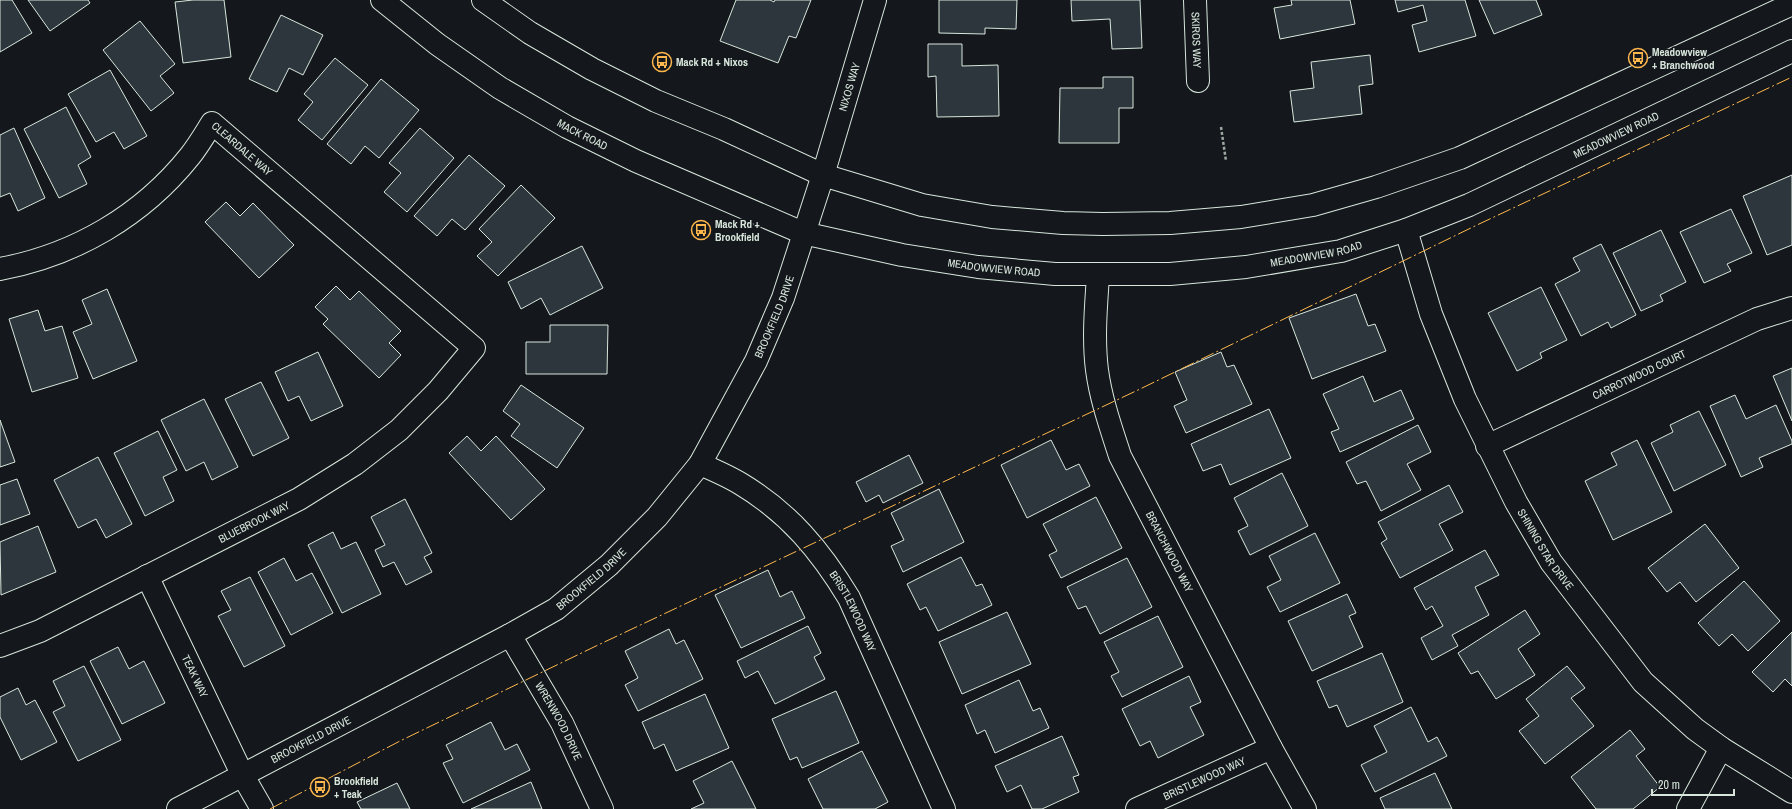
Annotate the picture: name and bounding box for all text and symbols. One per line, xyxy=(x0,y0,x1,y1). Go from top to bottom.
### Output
street label: SKIROS WAY xyxy=(1188,12,1205,68)
place label: Meadowview + Branchwood xyxy=(1652,45,1714,72)
bus stop icon: Meadowview + Branchwood xyxy=(1627,47,1649,69)
bus stop icon: Mack Rd + Nixos xyxy=(651,51,673,73)
place label: Mack Rd + Nixos xyxy=(676,55,748,69)
street label: NIXOS WAY xyxy=(835,61,863,113)
street label: MEADOWVIEW ROAD xyxy=(1571,108,1661,161)
street label: MACK ROAD xyxy=(555,116,610,153)
street label: CLEARDALE WAY xyxy=(209,119,275,179)
place label: Mack Rd + Brookfield xyxy=(715,217,760,244)
bus stop icon: Mack Rd + Brookfield xyxy=(690,219,712,241)
street label: MEADOWVIEW ROAD xyxy=(1269,238,1364,270)
street label: MEADOWVIEW ROAD xyxy=(947,255,1041,280)
street label: BROOKFIELD DRIVE xyxy=(751,273,797,360)
street label: CARROTWOOD COURT xyxy=(1590,346,1688,402)
street label: BLUEBROOK WAY xyxy=(216,498,292,546)
street label: SHINING STAR DRIVE xyxy=(1514,506,1577,593)
street label: BRANCHWOOD WAY xyxy=(1143,509,1196,595)
street label: BROOKFIELD DRIVE xyxy=(553,545,629,613)
street label: BRISTLEWOOD WAY xyxy=(827,568,879,654)
street label: TEAK WAY xyxy=(179,652,211,700)
street label: WRENWOOD DRIVE xyxy=(532,679,585,762)
street label: BROOKFIELD DRIVE xyxy=(268,713,353,766)
street label: BRISTLEWOOD WAY xyxy=(1161,754,1248,803)
scale bar xyxy=(1652,771,1734,797)
place label: Brookfield + Teak xyxy=(334,774,379,801)
bus stop icon: Brookfield + Teak xyxy=(309,776,331,798)
text: 20 m xyxy=(1658,777,1680,793)

